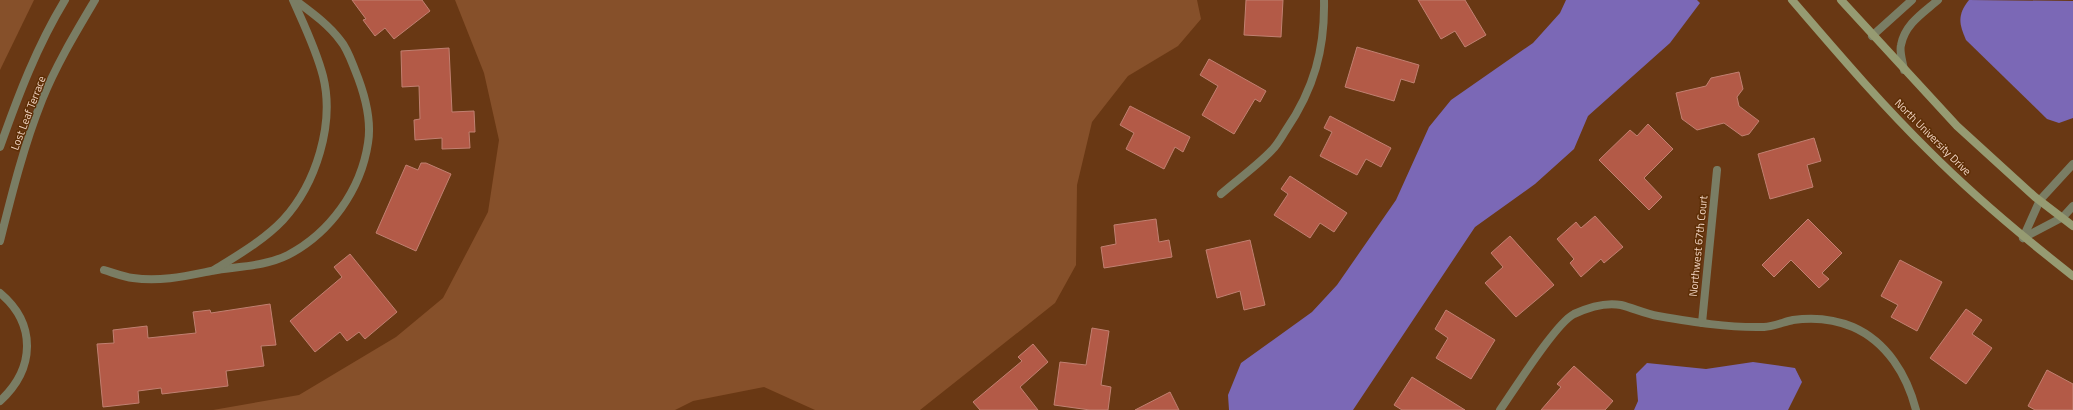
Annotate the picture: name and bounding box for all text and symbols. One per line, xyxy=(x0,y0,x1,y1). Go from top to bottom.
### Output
street label: Lost Leaf Terrace xyxy=(6,73,50,153)
street label: North University Drive xyxy=(1891,95,1975,179)
street label: Northwest 67th Court xyxy=(1685,194,1711,297)

